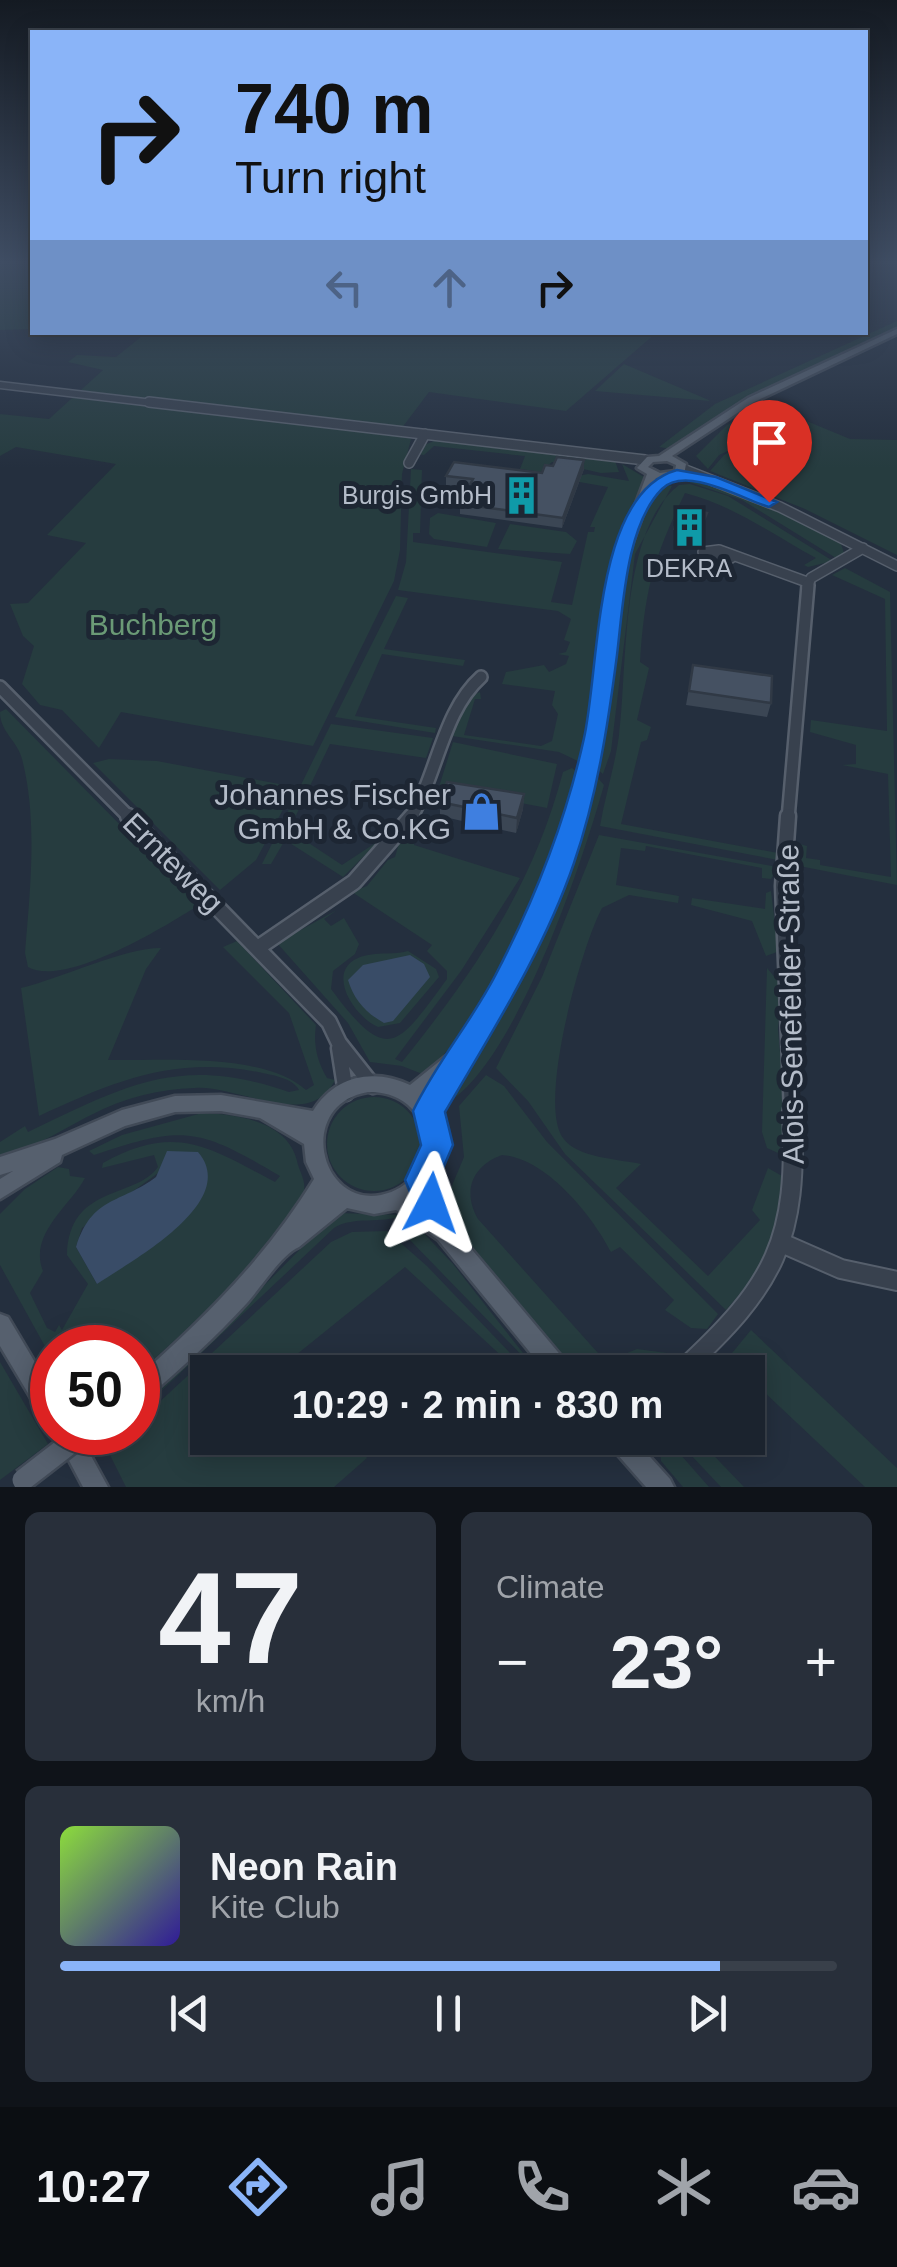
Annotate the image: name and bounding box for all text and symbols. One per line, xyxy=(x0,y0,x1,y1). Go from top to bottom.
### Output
icon: right xyxy=(70,70,200,200)
text: 740 m xyxy=(235,70,433,148)
text: Turn right xyxy=(235,152,426,203)
icon: left xyxy=(317,260,372,315)
icon: ahead xyxy=(422,260,477,315)
icon: right xyxy=(527,260,582,315)
pin xyxy=(727,400,812,503)
icon: arrive xyxy=(742,415,797,470)
building icon: Burgis GmbH xyxy=(501,474,543,516)
place label: Burgis GmbH xyxy=(342,481,492,509)
building icon: DEKRA xyxy=(668,506,710,548)
place label: DEKRA xyxy=(646,554,732,582)
park label: Buchberg xyxy=(89,608,217,641)
place label: Johannes Fischer GmbH & Co.KG xyxy=(214,778,451,845)
shop icon: Johannes Fischer GmbH & Co.KG xyxy=(460,791,502,833)
street label: Ernteweg xyxy=(117,806,230,919)
street label: Alois-Senefelder-Straße xyxy=(771,844,810,1164)
position arrow xyxy=(379,1151,483,1255)
speed limit sign: 50 xyxy=(30,1325,160,1455)
text: 10:29 · 2 min · 830 m xyxy=(292,1384,663,1426)
text: 47 xyxy=(158,1545,303,1691)
text: Climate xyxy=(496,1569,604,1605)
text: 23° xyxy=(610,1620,723,1704)
text: − xyxy=(496,1631,528,1693)
text: + xyxy=(805,1631,837,1693)
text: km/h xyxy=(196,1683,265,1719)
text: Neon Rain xyxy=(210,1846,398,1888)
text: Kite Club xyxy=(210,1889,340,1925)
icon: previous xyxy=(162,1986,217,2041)
icon: pause xyxy=(421,1986,476,2041)
icon: next xyxy=(680,1986,735,2041)
icon: directions xyxy=(223,2152,293,2222)
icon: music xyxy=(365,2152,435,2222)
icon: phone xyxy=(507,2152,577,2222)
icon: climate xyxy=(649,2152,719,2222)
icon: car xyxy=(791,2152,861,2222)
text: 10:27 xyxy=(36,2161,151,2212)

